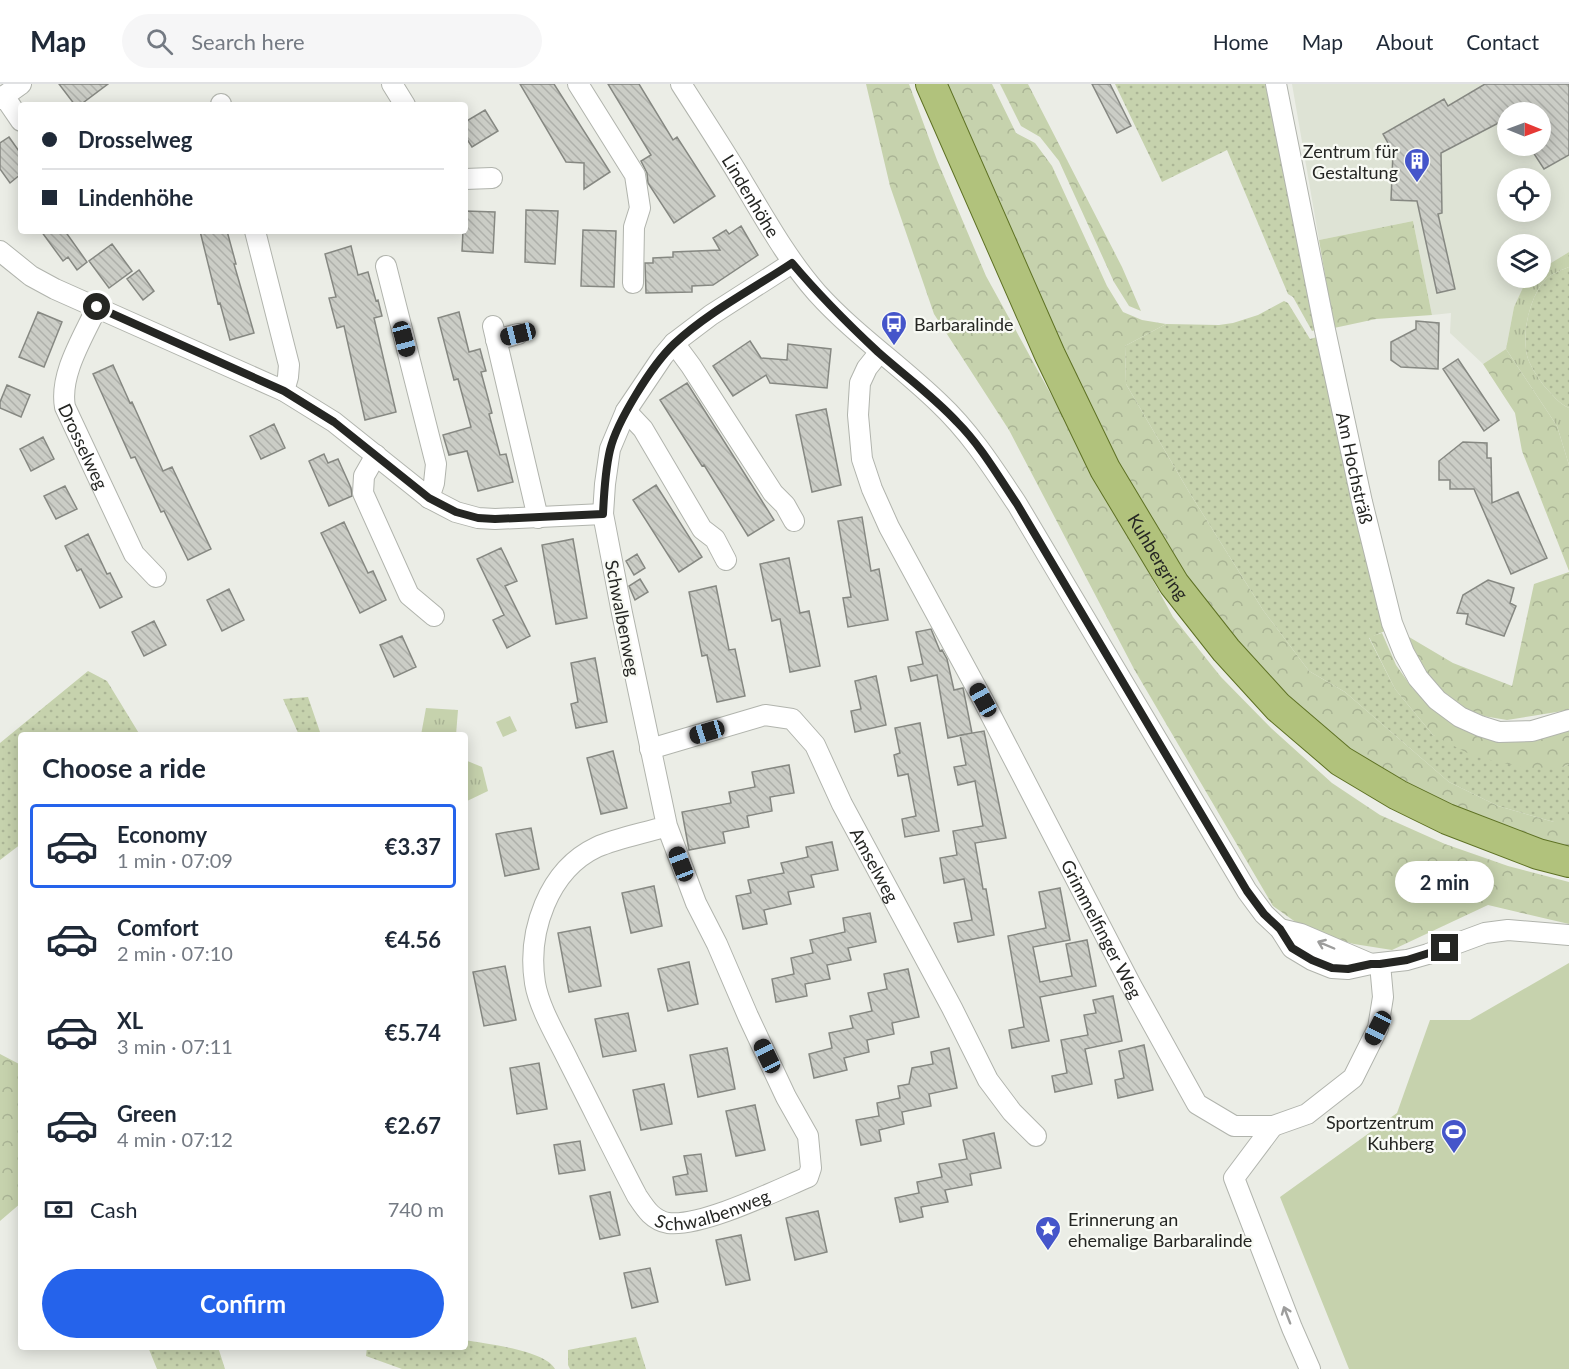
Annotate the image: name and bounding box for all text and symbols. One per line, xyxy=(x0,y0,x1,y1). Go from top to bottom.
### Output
search box xyxy=(122,14,542,68)
text: Map xyxy=(30,24,86,58)
icon: search xyxy=(143,25,176,58)
text: Search here xyxy=(191,28,305,55)
text: Home xyxy=(1213,29,1269,54)
text: Map xyxy=(1302,29,1343,54)
text: About xyxy=(1376,29,1433,54)
text: Contact xyxy=(1466,29,1539,54)
north arrow xyxy=(1497,102,1551,156)
map controls xyxy=(1497,102,1551,288)
text: Drosselweg xyxy=(78,126,192,153)
place label: Zentrum für Gestaltung xyxy=(1303,140,1398,183)
building icon: Zentrum für Gestaltung xyxy=(1402,146,1432,184)
street label: Lindenhöhe xyxy=(718,150,785,242)
button: locate xyxy=(1497,168,1551,222)
text: Lindenhöhe xyxy=(78,184,193,211)
button: layers xyxy=(1497,234,1551,288)
route start xyxy=(83,293,110,320)
bus stop icon: Barbaralinde xyxy=(879,309,909,347)
place label: Barbaralinde xyxy=(914,313,1014,335)
car xyxy=(391,319,417,359)
car xyxy=(498,321,538,347)
street label: Drosselweg xyxy=(54,400,113,493)
street label: Am Hochsträß xyxy=(1332,410,1378,526)
street label: Kuhbergring xyxy=(1123,510,1193,604)
street label: Schwalbenweg xyxy=(601,558,645,678)
car xyxy=(966,680,1000,720)
car xyxy=(687,718,727,746)
text: Choose a ride xyxy=(42,751,206,784)
icon: car xyxy=(45,819,99,873)
text: Economy xyxy=(117,821,207,848)
street label: Amselweg xyxy=(846,824,904,906)
text: €3.37 xyxy=(385,833,441,860)
car xyxy=(666,844,696,884)
text: 1 min · 07:09 xyxy=(117,848,233,872)
street label: Grimmelfinger Weg xyxy=(1057,856,1147,1002)
callout: 2 min xyxy=(1396,861,1494,903)
text: 2 min xyxy=(1420,870,1469,894)
icon: car xyxy=(45,912,99,966)
text: Comfort xyxy=(117,914,199,941)
text: €4.56 xyxy=(385,926,441,953)
route end xyxy=(1431,934,1458,961)
one-way arrow xyxy=(1317,939,1336,950)
text: 2 min · 07:10 xyxy=(117,941,233,965)
icon: car xyxy=(45,1005,99,1059)
text: XL xyxy=(117,1007,143,1034)
car xyxy=(1362,1008,1394,1048)
text: €5.74 xyxy=(385,1019,441,1046)
text: 3 min · 07:11 xyxy=(117,1034,233,1058)
car xyxy=(751,1036,783,1076)
icon: car xyxy=(45,1098,99,1152)
text: Green xyxy=(117,1100,177,1127)
place label: Sportzentrum Kuhberg xyxy=(1326,1111,1434,1154)
text: €2.67 xyxy=(385,1112,441,1139)
sports icon: Sportzentrum Kuhberg xyxy=(1439,1117,1469,1155)
text: 4 min · 07:12 xyxy=(117,1127,233,1151)
street label: Schwalbenweg xyxy=(652,1184,773,1234)
icon: cash xyxy=(42,1193,75,1226)
text: Cash xyxy=(90,1196,137,1223)
text: 740 m xyxy=(388,1197,444,1221)
place label: Erinnerung an ehemalige Barbaralinde xyxy=(1068,1208,1252,1251)
place icon: Erinnerung an ehemalige Barbaralinde xyxy=(1033,1214,1063,1252)
button: Confirm xyxy=(42,1269,444,1338)
one-way arrow xyxy=(1281,1307,1292,1325)

